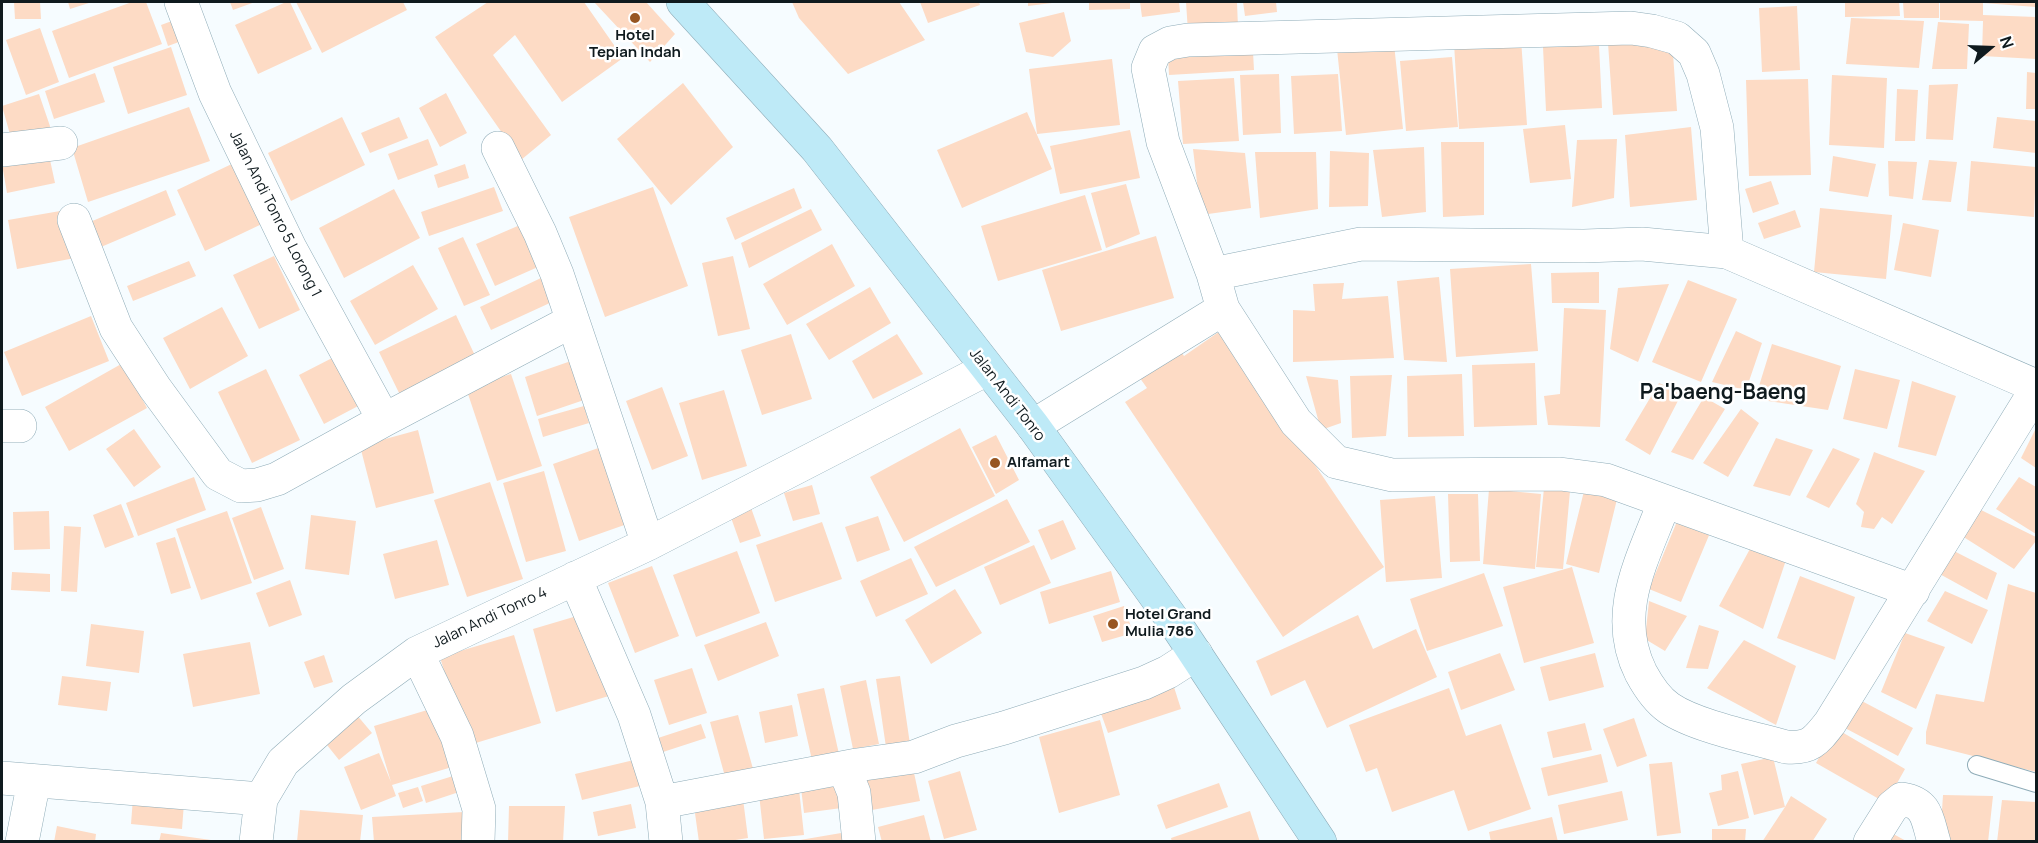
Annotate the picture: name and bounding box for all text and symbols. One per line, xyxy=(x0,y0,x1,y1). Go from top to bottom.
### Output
marker: Hotel Tepian Indah xyxy=(628,11,642,25)
north arrow xyxy=(1960,18,2020,78)
place label: Hotel Tepian Indah xyxy=(589,27,681,62)
text: N xyxy=(1995,33,2019,51)
street label: Jalan Andi Tonro 5 Lorong 1 xyxy=(225,128,325,300)
street label: Jalan Andi Tonro xyxy=(965,345,1049,445)
district label: Pa'baeng-Baeng xyxy=(1640,380,1806,406)
place label: Alfamart xyxy=(1007,454,1070,472)
marker: Alfamart xyxy=(988,456,1002,470)
street label: Jalan Andi Tonro 4 xyxy=(430,584,550,652)
place label: Hotel Grand Mulia 786 xyxy=(1125,606,1211,641)
marker: Hotel Grand Mulia 786 xyxy=(1106,617,1120,631)

